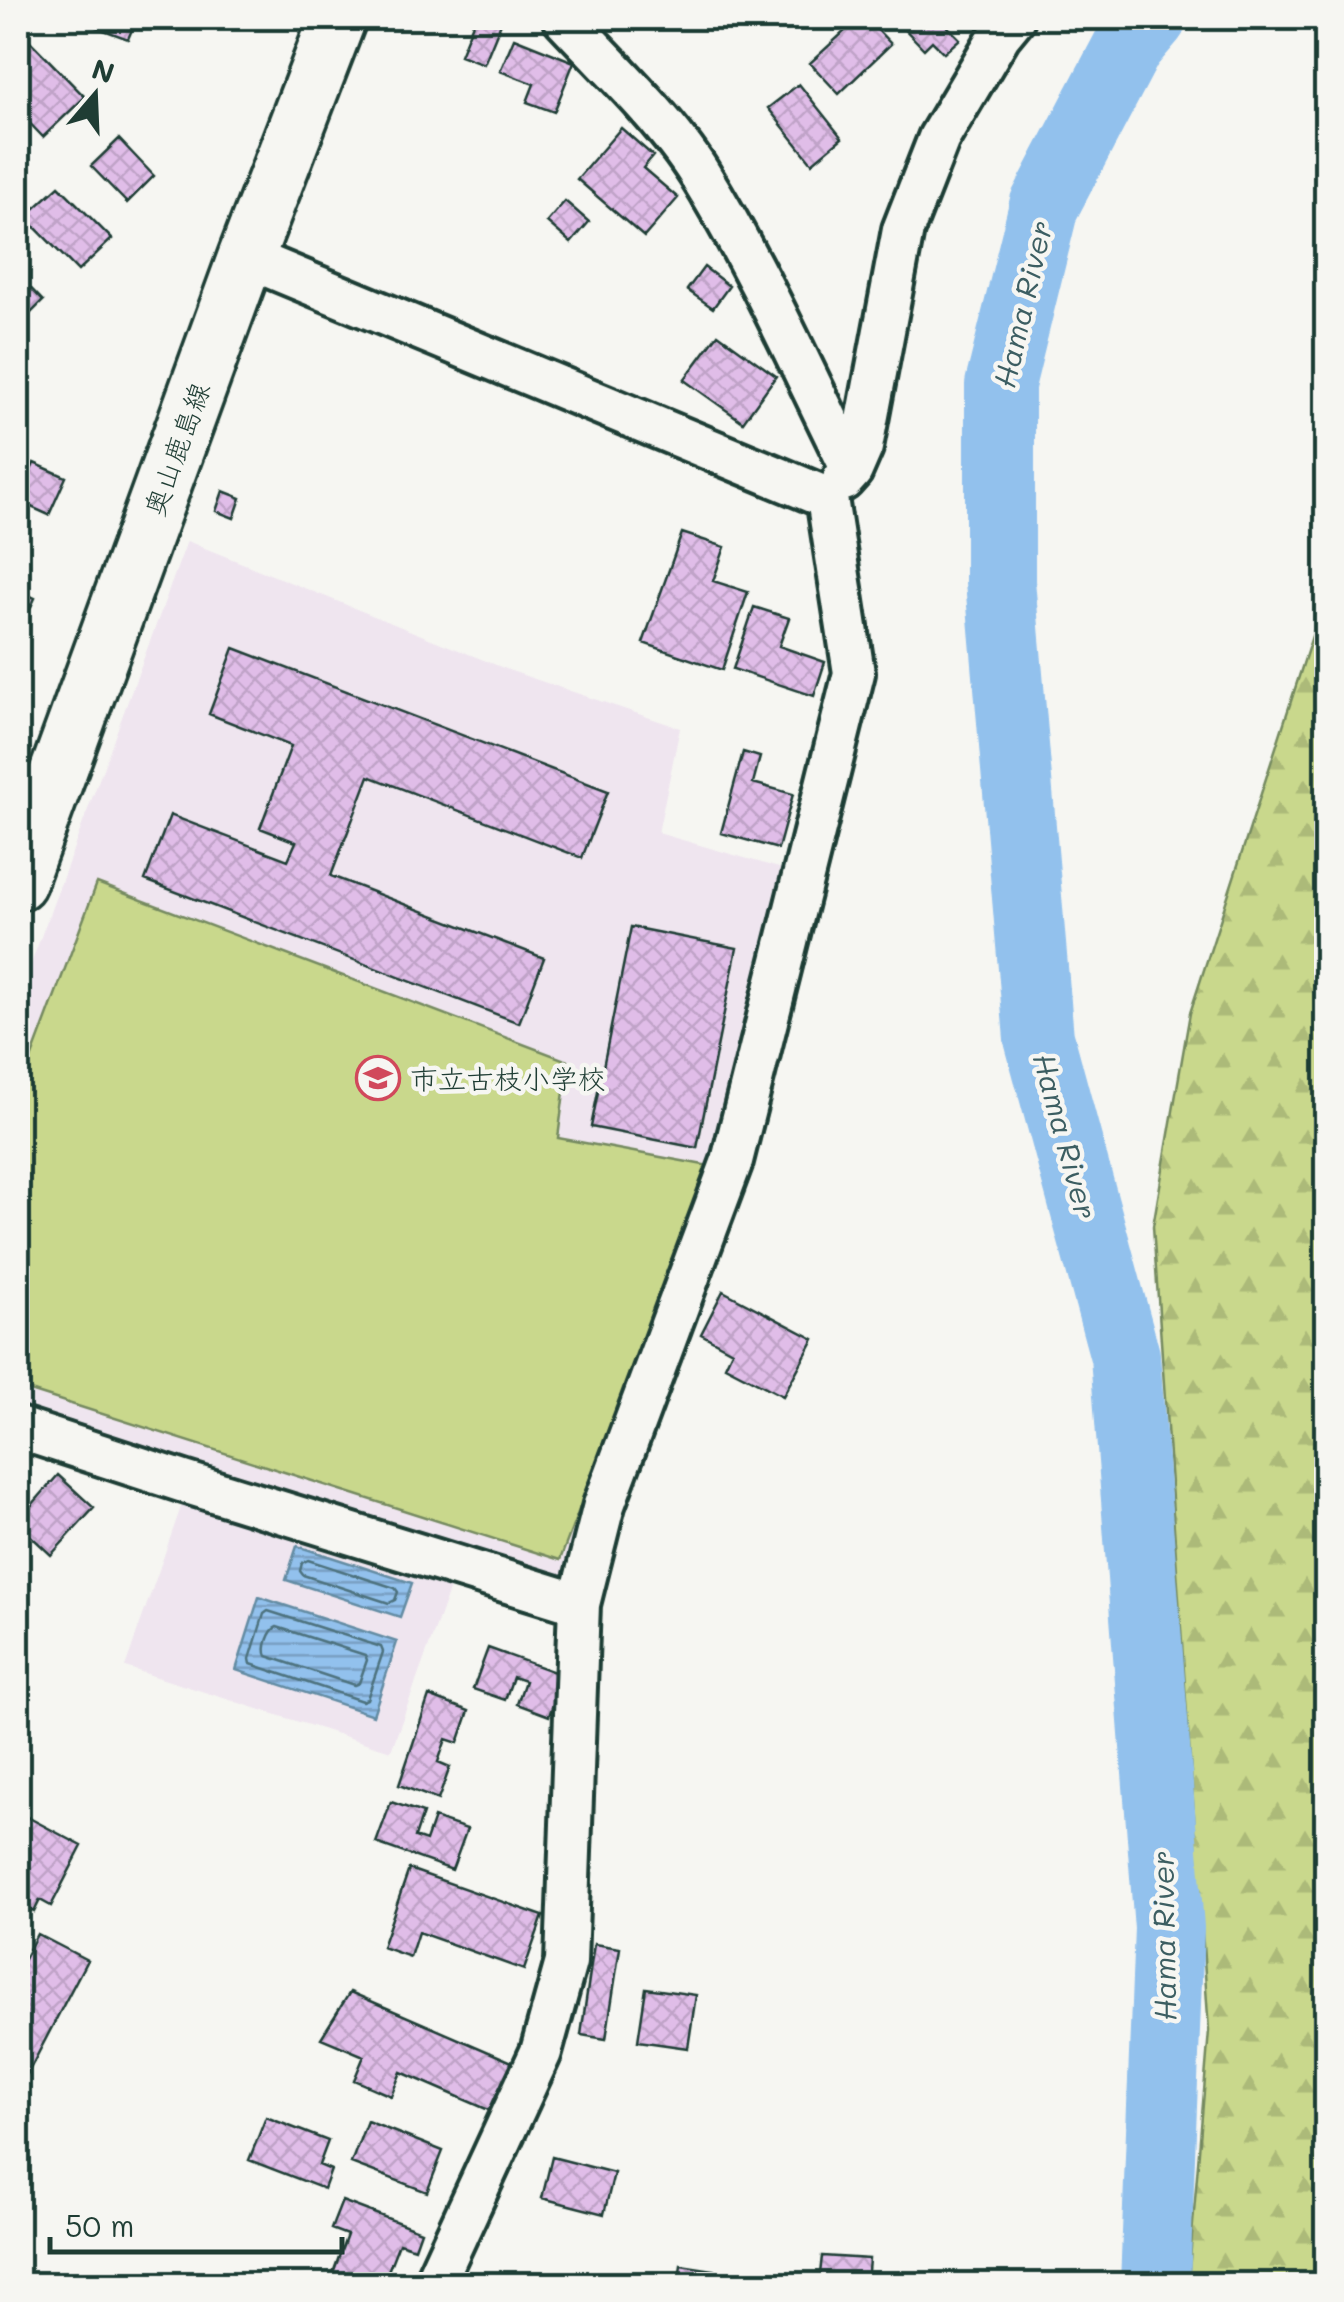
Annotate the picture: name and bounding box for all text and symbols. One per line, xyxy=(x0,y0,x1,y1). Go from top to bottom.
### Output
north arrow xyxy=(45,45,145,145)
text: N xyxy=(88,50,119,91)
water label: Hama River xyxy=(983,217,1061,391)
street label: 奥山鹿島線 xyxy=(135,377,217,521)
water label: Hama River xyxy=(1025,1049,1107,1223)
school or university icon: 市立古枝小学校 xyxy=(355,1055,401,1101)
place label: 市立古枝小学校 xyxy=(410,1060,606,1096)
water label: Hama River xyxy=(1142,1851,1184,2021)
scale bar xyxy=(50,2192,342,2254)
text: 50 m xyxy=(65,2205,135,2245)

